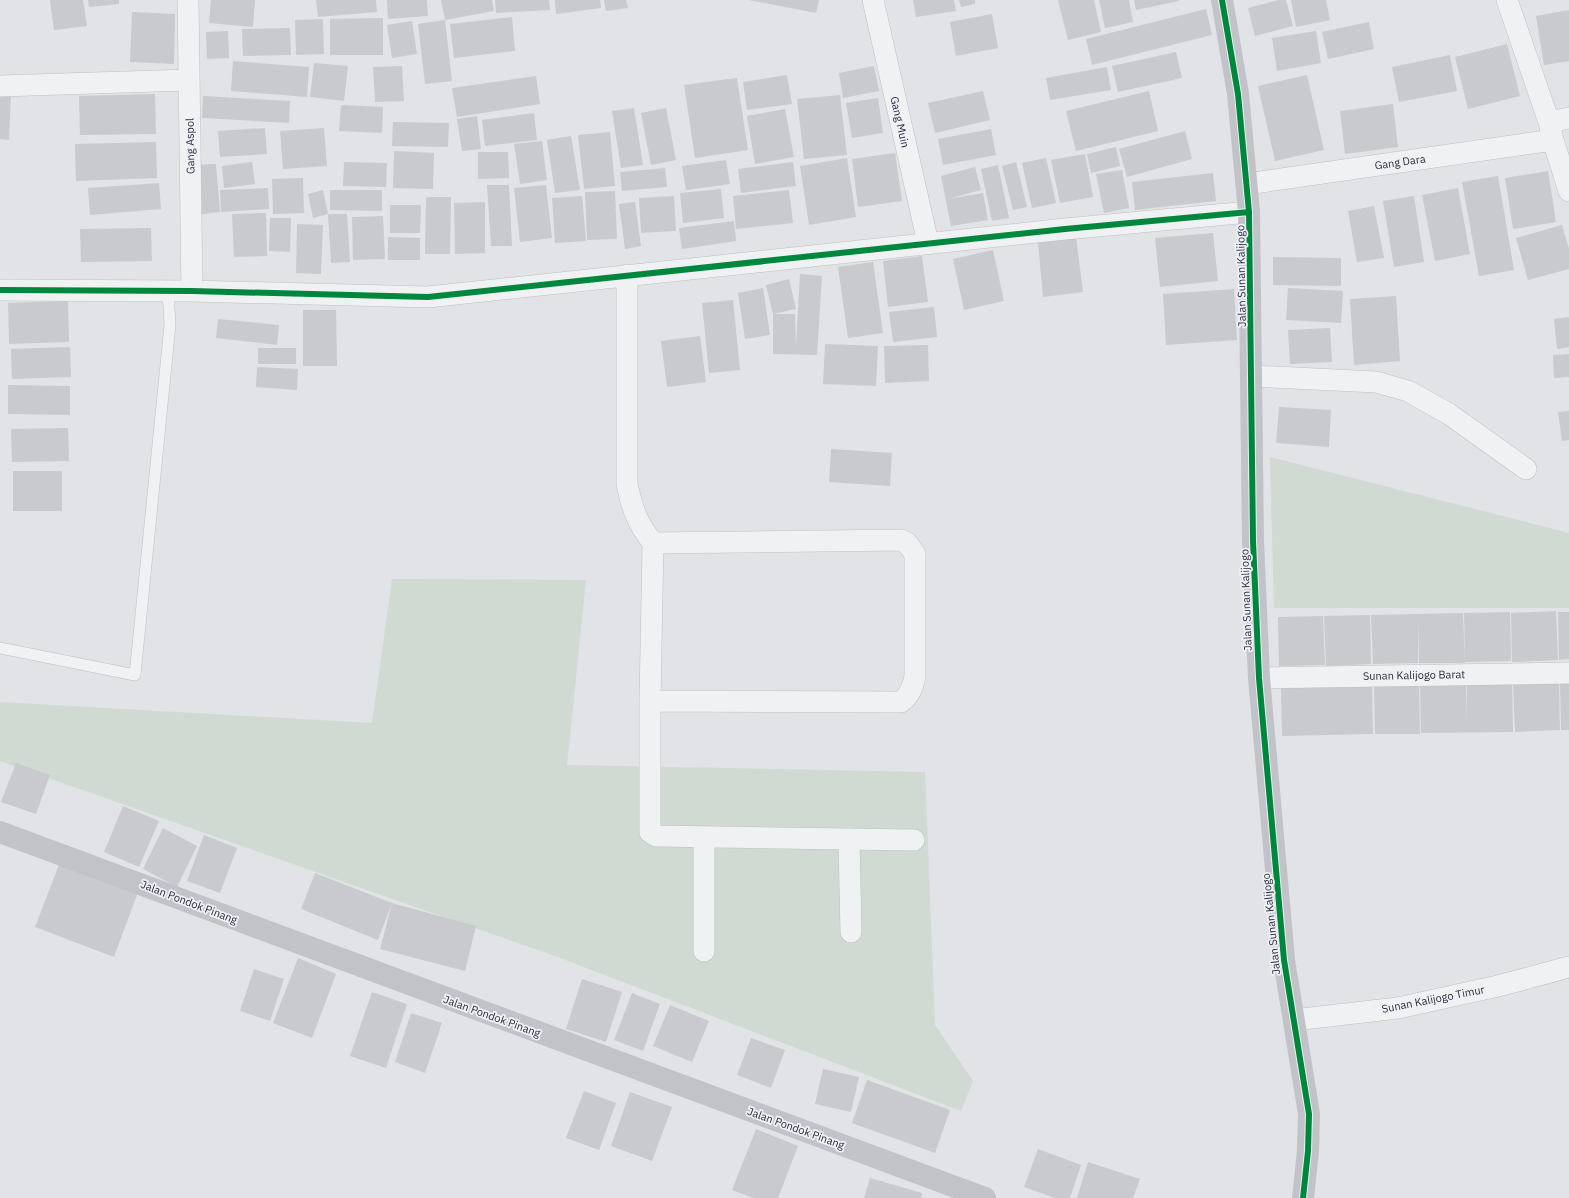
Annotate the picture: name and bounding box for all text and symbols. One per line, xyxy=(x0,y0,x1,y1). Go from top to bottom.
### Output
street label: Gang Muin xyxy=(887,95,913,149)
street label: Gang Aspol xyxy=(183,118,197,174)
street label: Gang Dara xyxy=(1374,151,1426,173)
street label: Jalan Sunan Kalijogo xyxy=(1233,225,1249,327)
street label: Jalan Sunan Kalijogo xyxy=(1237,549,1255,651)
street label: Sunan Kalijogo Barat xyxy=(1363,667,1465,683)
street label: Jalan Sunan Kalijogo xyxy=(1259,873,1283,975)
street label: Jalan Pondok Pinang xyxy=(139,877,240,927)
street label: Sunan Kalijogo Timur xyxy=(1380,982,1486,1016)
street label: Jalan Pondok Pinang xyxy=(441,992,543,1040)
street label: Jalan Pondok Pinang xyxy=(745,1104,847,1152)

